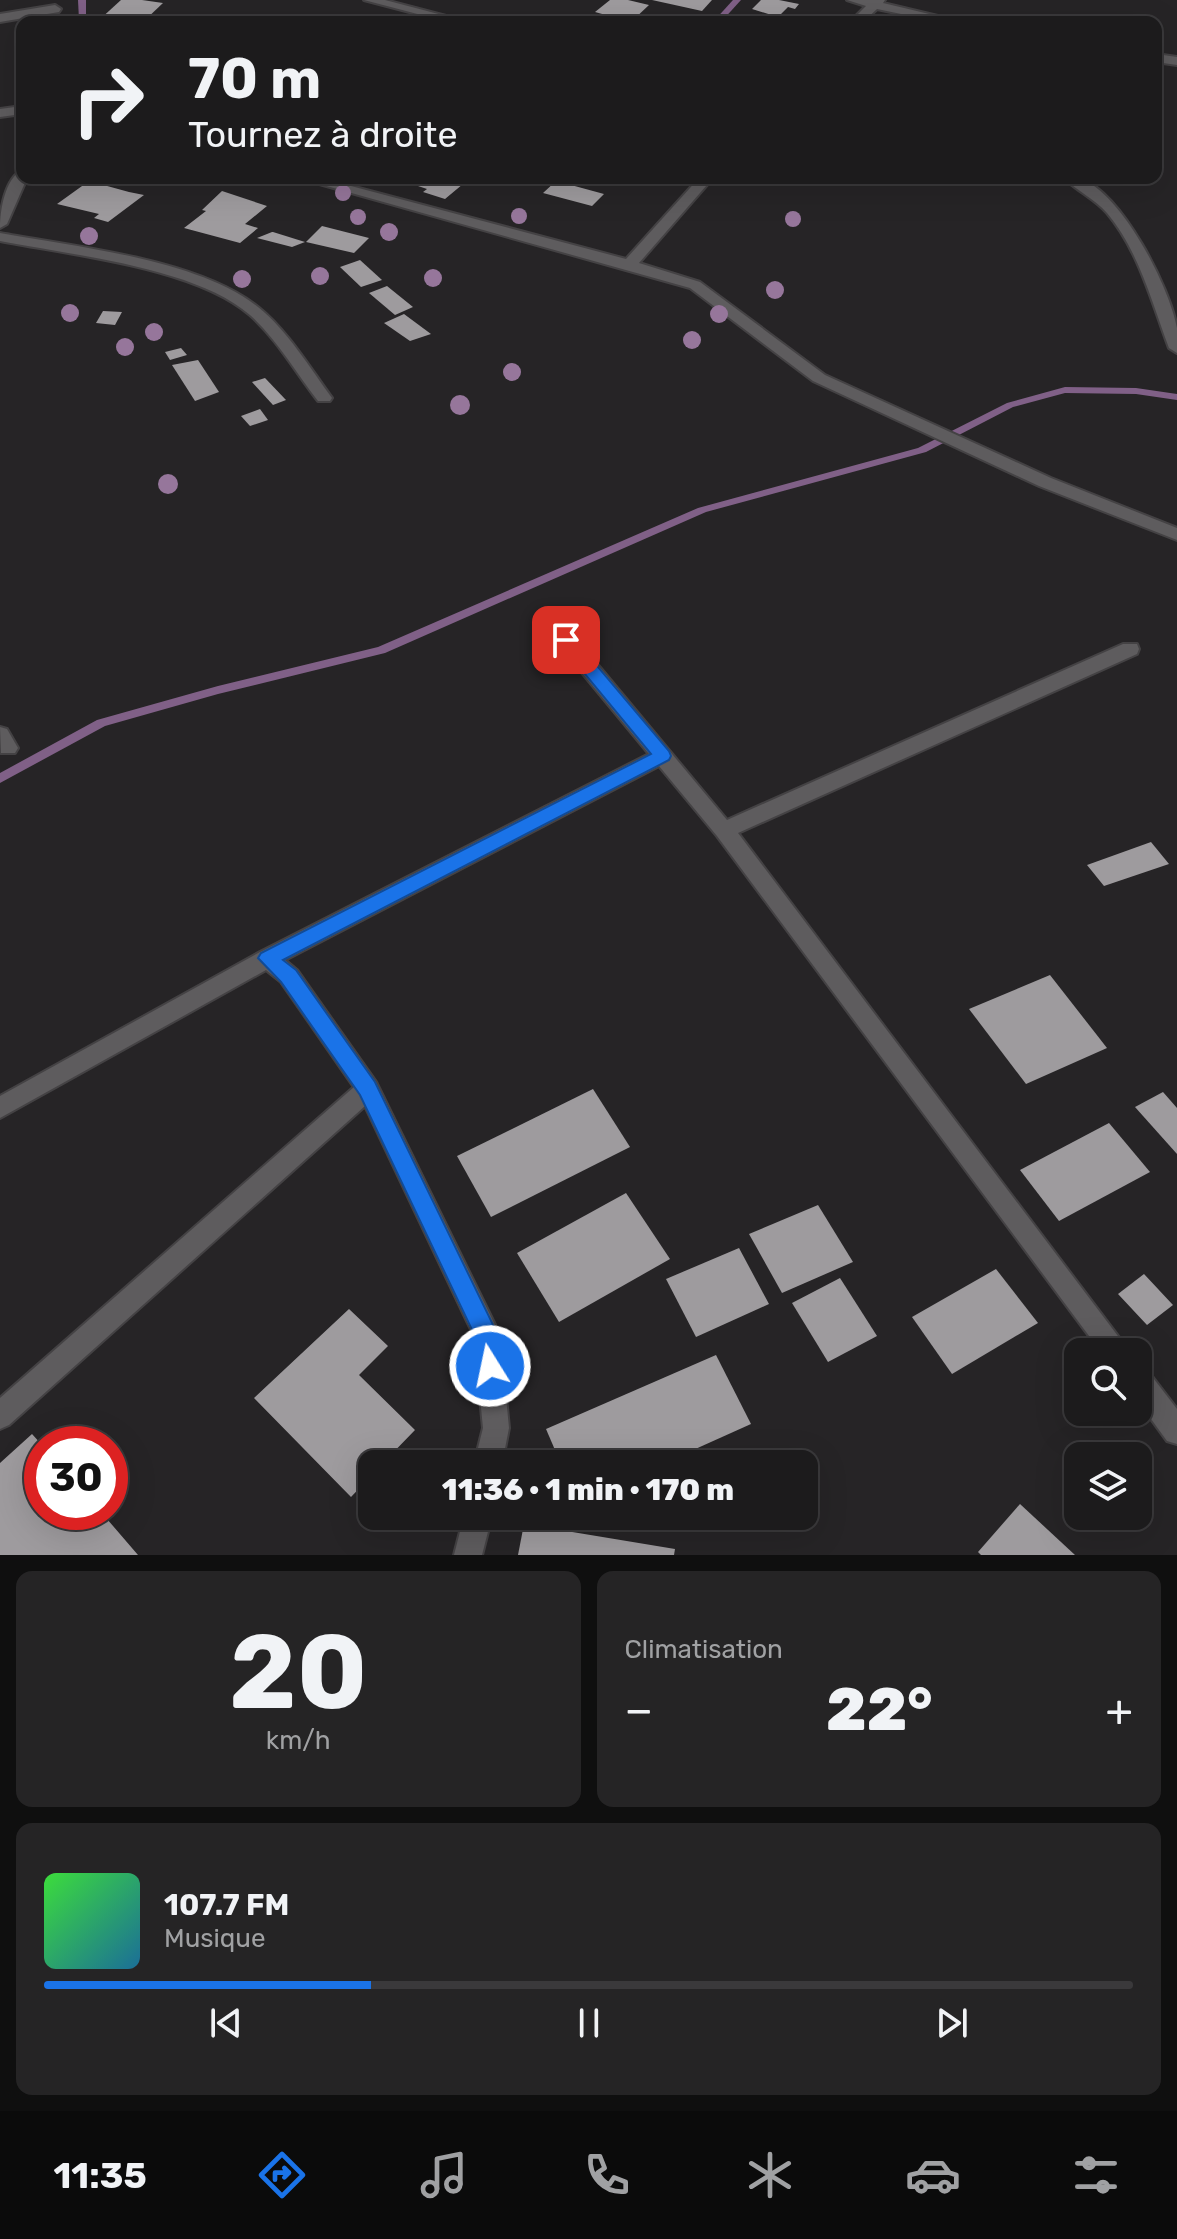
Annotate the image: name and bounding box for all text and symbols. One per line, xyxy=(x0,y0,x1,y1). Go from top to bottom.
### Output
text: 70 m xyxy=(188,46,321,112)
icon: right xyxy=(56,48,160,152)
text: Tournez à droite xyxy=(188,113,458,156)
pin xyxy=(532,606,600,674)
icon: arrive xyxy=(544,618,588,662)
position arrow xyxy=(448,1324,532,1408)
map controls xyxy=(1064,1338,1152,1530)
button: search xyxy=(1064,1338,1152,1426)
speed limit sign: 30 xyxy=(24,1426,128,1530)
button: layers xyxy=(1064,1442,1152,1530)
text: 11:36 · 1 min · 170 m xyxy=(442,1472,734,1508)
text: 20 xyxy=(229,1611,367,1734)
text: Climatisation xyxy=(625,1634,783,1665)
text: 22° xyxy=(826,1674,933,1745)
text: − xyxy=(625,1684,653,1736)
text: + xyxy=(1106,1684,1133,1736)
text: km/h xyxy=(266,1725,331,1756)
text: 107.7 FM xyxy=(164,1887,289,1923)
text: Musique xyxy=(164,1923,266,1954)
icon: previous xyxy=(204,2001,248,2045)
icon: pause xyxy=(567,2001,611,2045)
icon: next xyxy=(930,2001,974,2045)
icon: directions xyxy=(254,2147,310,2203)
icon: music xyxy=(416,2147,472,2203)
icon: phone xyxy=(579,2147,635,2203)
icon: climate xyxy=(742,2147,798,2203)
icon: car xyxy=(905,2147,961,2203)
icon: filters xyxy=(1068,2147,1124,2203)
text: 11:35 xyxy=(53,2154,147,2197)

